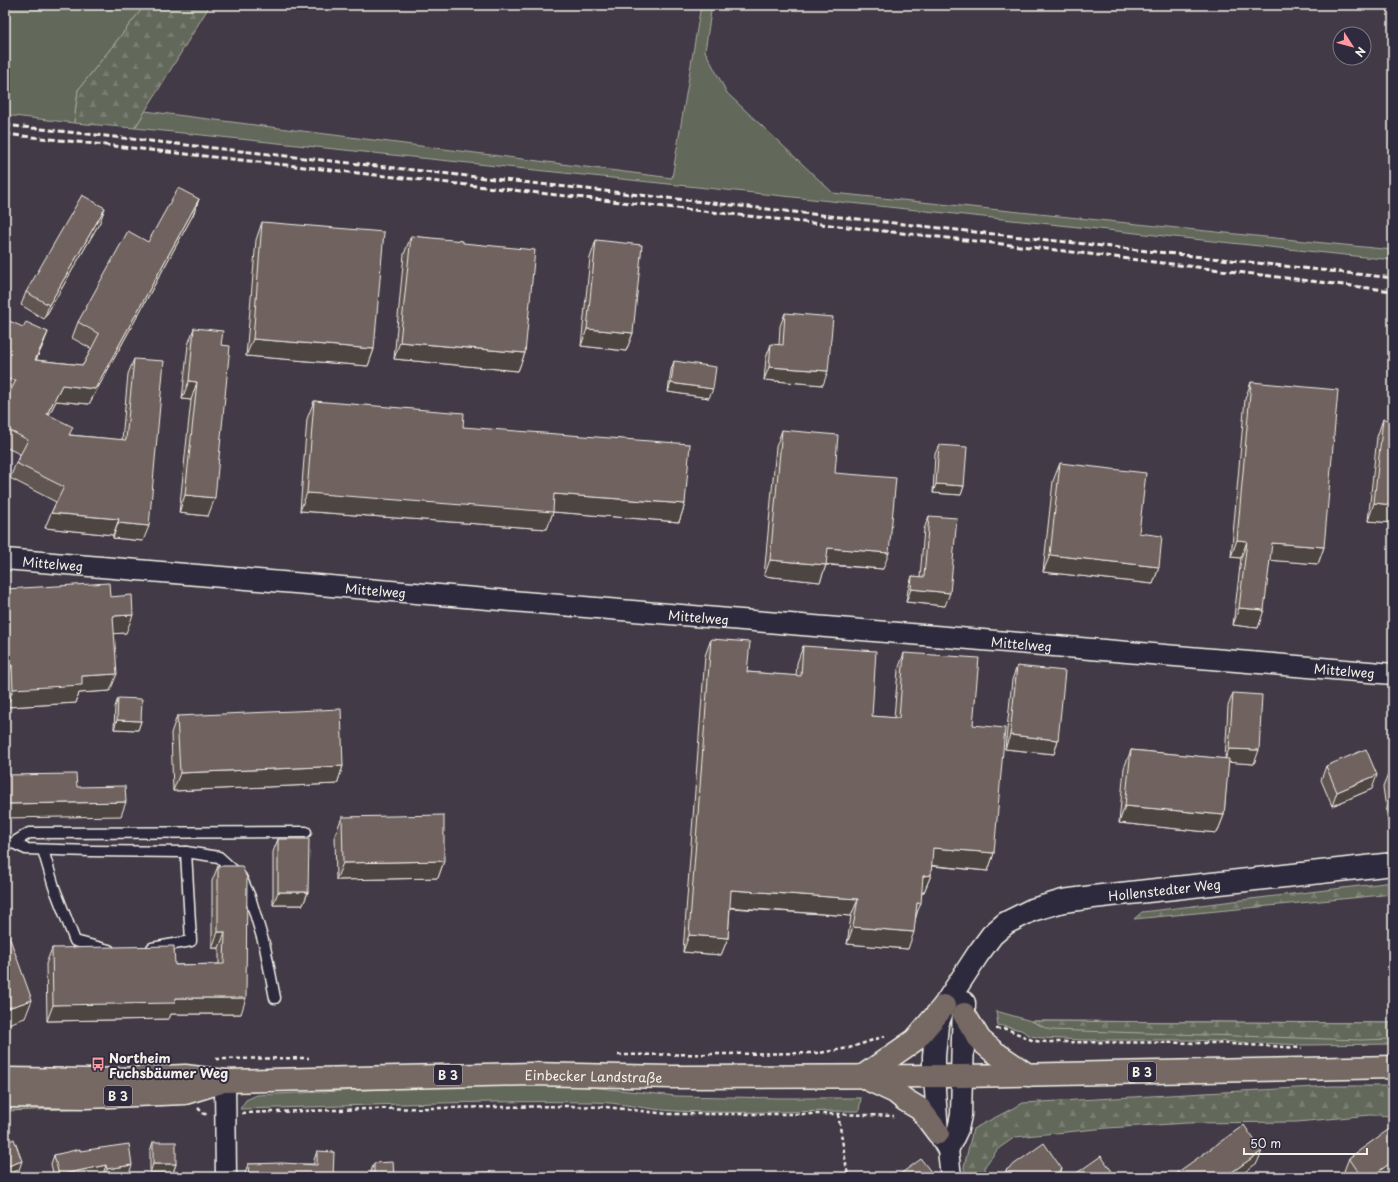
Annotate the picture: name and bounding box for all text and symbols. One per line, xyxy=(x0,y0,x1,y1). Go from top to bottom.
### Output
north arrow xyxy=(1332,26,1372,66)
text: N xyxy=(1351,44,1370,61)
street label: Mittelweg xyxy=(22,551,84,575)
street label: Mittelweg xyxy=(345,578,407,602)
street label: Mittelweg xyxy=(667,604,730,628)
street label: Mittelweg xyxy=(990,631,1053,655)
street label: Mittelweg xyxy=(1313,658,1376,682)
street label: Hollenstedter Weg xyxy=(1107,874,1222,905)
place label: Northeim Fuchsbäumer Weg xyxy=(109,1048,228,1082)
bus stop icon: Northeim Fuchsbäumer Weg xyxy=(90,1056,106,1072)
road number: B 3 xyxy=(1128,1062,1156,1082)
street label: Einbecker Landstraße xyxy=(524,1064,663,1086)
road number: B 3 xyxy=(434,1065,462,1085)
road number: B 3 xyxy=(104,1086,132,1106)
scale bar xyxy=(1244,1130,1367,1156)
text: 50 m xyxy=(1250,1134,1281,1152)

